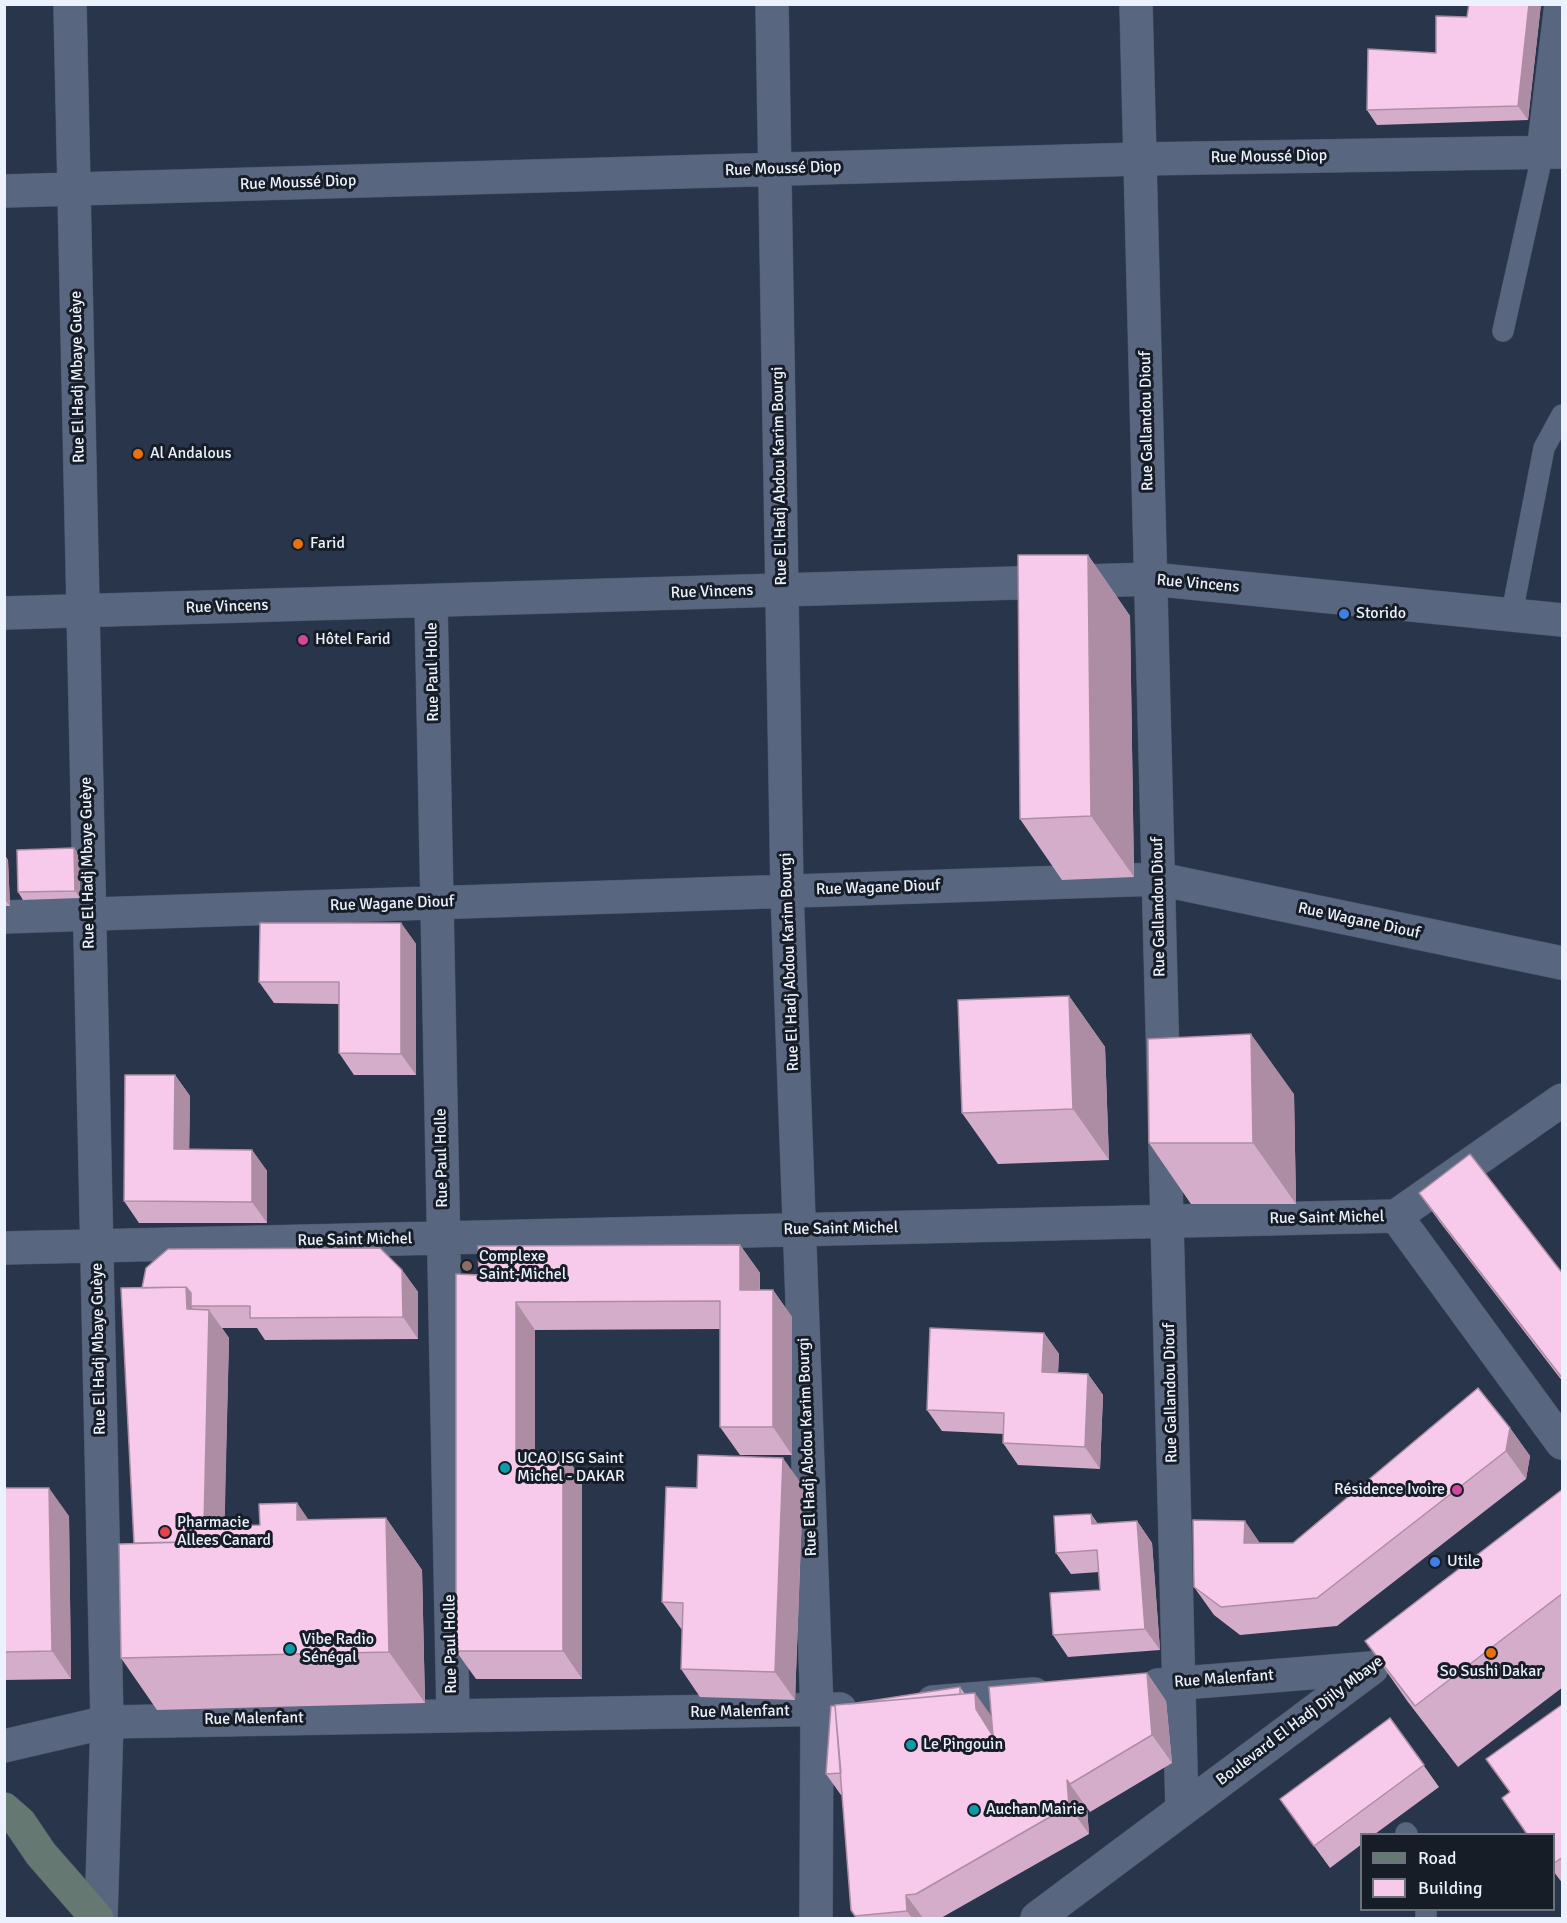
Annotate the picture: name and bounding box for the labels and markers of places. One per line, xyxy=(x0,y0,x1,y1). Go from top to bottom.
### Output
place label: Al Andalous xyxy=(150,444,232,464)
marker: Al Andalous xyxy=(131,447,145,461)
place label: Farid xyxy=(310,534,345,554)
marker: Farid xyxy=(291,537,305,551)
place label: Storido xyxy=(1356,604,1406,624)
marker: Storido xyxy=(1337,607,1351,621)
place label: Hôtel Farid xyxy=(315,630,391,650)
marker: Hôtel Farid xyxy=(296,633,310,647)
place label: Complexe Saint-Michel xyxy=(479,1247,567,1285)
marker: Complexe Saint-Michel xyxy=(460,1259,474,1273)
place label: UCAO ISG Saint Michel - DAKAR xyxy=(517,1449,625,1487)
marker: UCAO ISG Saint Michel - DAKAR xyxy=(498,1461,512,1475)
place label: Résidence Ivoire xyxy=(1334,1480,1445,1500)
marker: Résidence Ivoire xyxy=(1450,1483,1464,1497)
place label: Pharmacie Allees Canard xyxy=(177,1513,271,1551)
marker: Pharmacie Allees Canard xyxy=(158,1525,172,1539)
place label: Utile xyxy=(1447,1552,1480,1572)
marker: Utile xyxy=(1428,1555,1442,1569)
place label: Vibe Radio Sénégal xyxy=(302,1630,374,1668)
marker: Vibe Radio Sénégal xyxy=(283,1642,297,1656)
marker: So Sushi Dakar xyxy=(1484,1646,1498,1660)
place label: So Sushi Dakar xyxy=(1440,1662,1542,1682)
place label: Le Pingouin xyxy=(923,1735,1003,1755)
marker: Le Pingouin xyxy=(904,1738,918,1752)
place label: Auchan Mairie xyxy=(986,1800,1085,1820)
marker: Auchan Mairie xyxy=(967,1803,981,1817)

